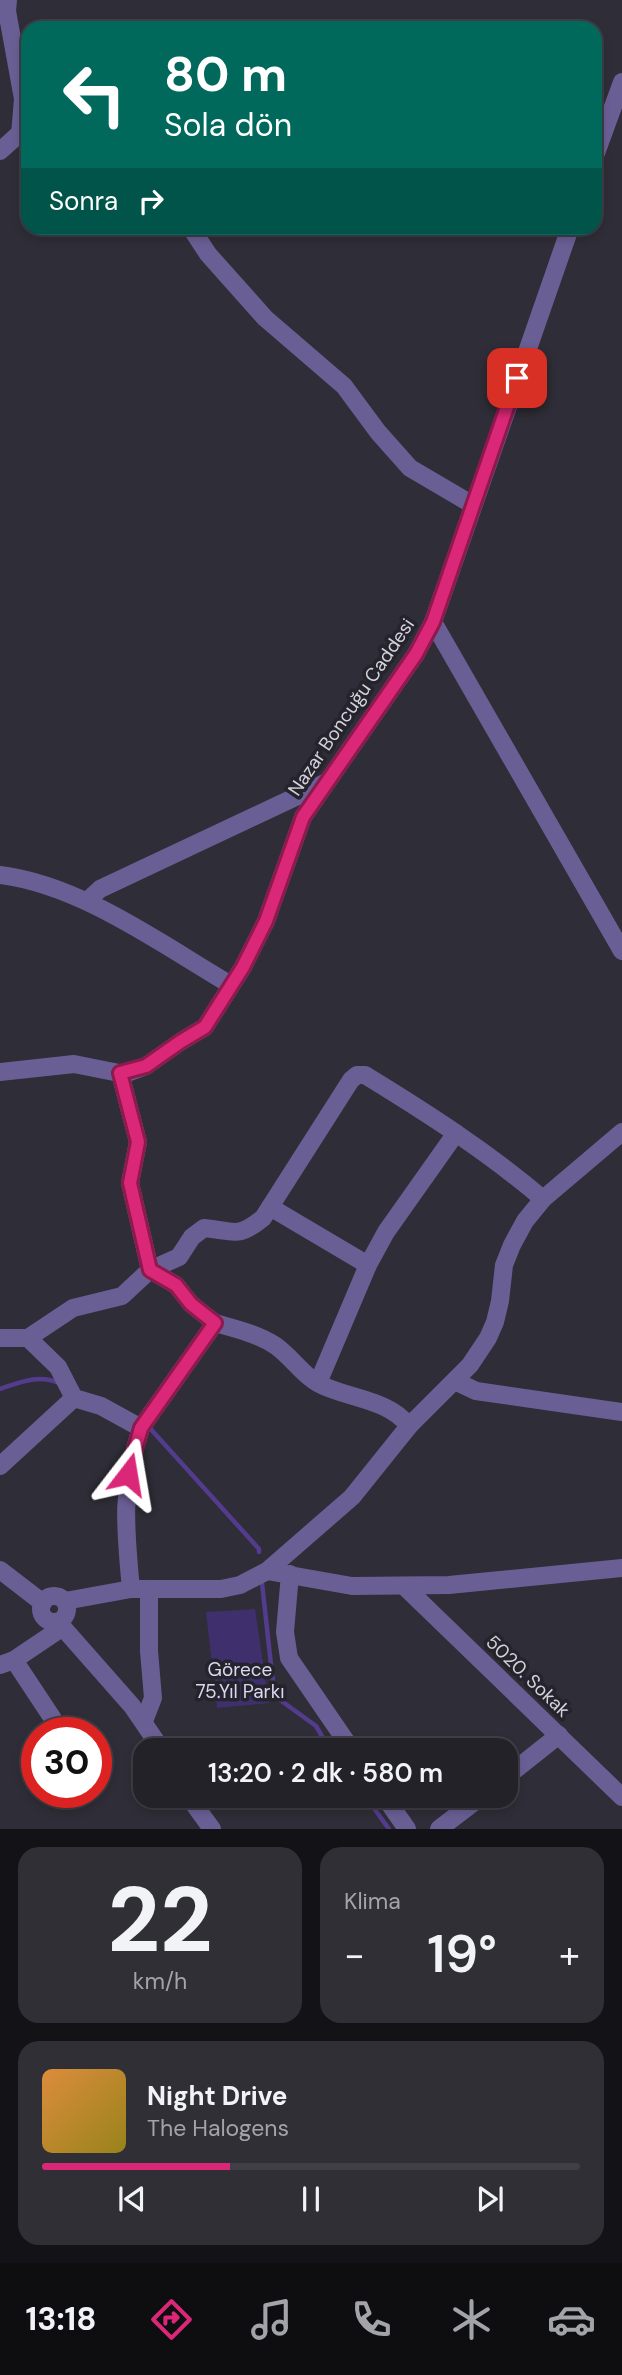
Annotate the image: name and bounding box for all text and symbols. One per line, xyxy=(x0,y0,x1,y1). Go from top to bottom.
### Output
text: 80 m xyxy=(164,42,287,106)
icon: left xyxy=(49,49,140,140)
text: Sola dön xyxy=(164,104,292,146)
icon: right xyxy=(132,182,170,220)
text: Sonra xyxy=(49,184,118,218)
pin xyxy=(487,348,547,408)
icon: arrive xyxy=(498,359,536,397)
street label: Nazar Boncuğu Caddesi xyxy=(282,613,420,801)
position arrow xyxy=(91,1437,165,1511)
street label: 5020. Sokak xyxy=(481,1630,576,1723)
park label: Görece 75.Yıl Parkı xyxy=(196,1657,284,1704)
speed limit sign: 30 xyxy=(21,1717,112,1808)
text: 13:20 · 2 dk · 580 m xyxy=(208,1756,443,1790)
text: 22 xyxy=(107,1861,213,1979)
text: Klima xyxy=(344,1886,401,1916)
text: 19° xyxy=(427,1920,497,1988)
text: − xyxy=(344,1930,365,1980)
text: + xyxy=(559,1930,580,1980)
text: km/h xyxy=(133,1966,187,1996)
text: Night Drive xyxy=(147,2079,288,2113)
text: The Halogens xyxy=(147,2113,289,2143)
icon: previous xyxy=(113,2180,151,2218)
icon: pause xyxy=(292,2180,330,2218)
icon: next xyxy=(471,2180,509,2218)
icon: directions xyxy=(147,2295,196,2344)
icon: music xyxy=(247,2295,296,2344)
icon: phone xyxy=(347,2295,396,2344)
icon: climate xyxy=(447,2295,496,2344)
icon: car xyxy=(547,2295,596,2344)
text: 13:18 xyxy=(26,2298,96,2340)

